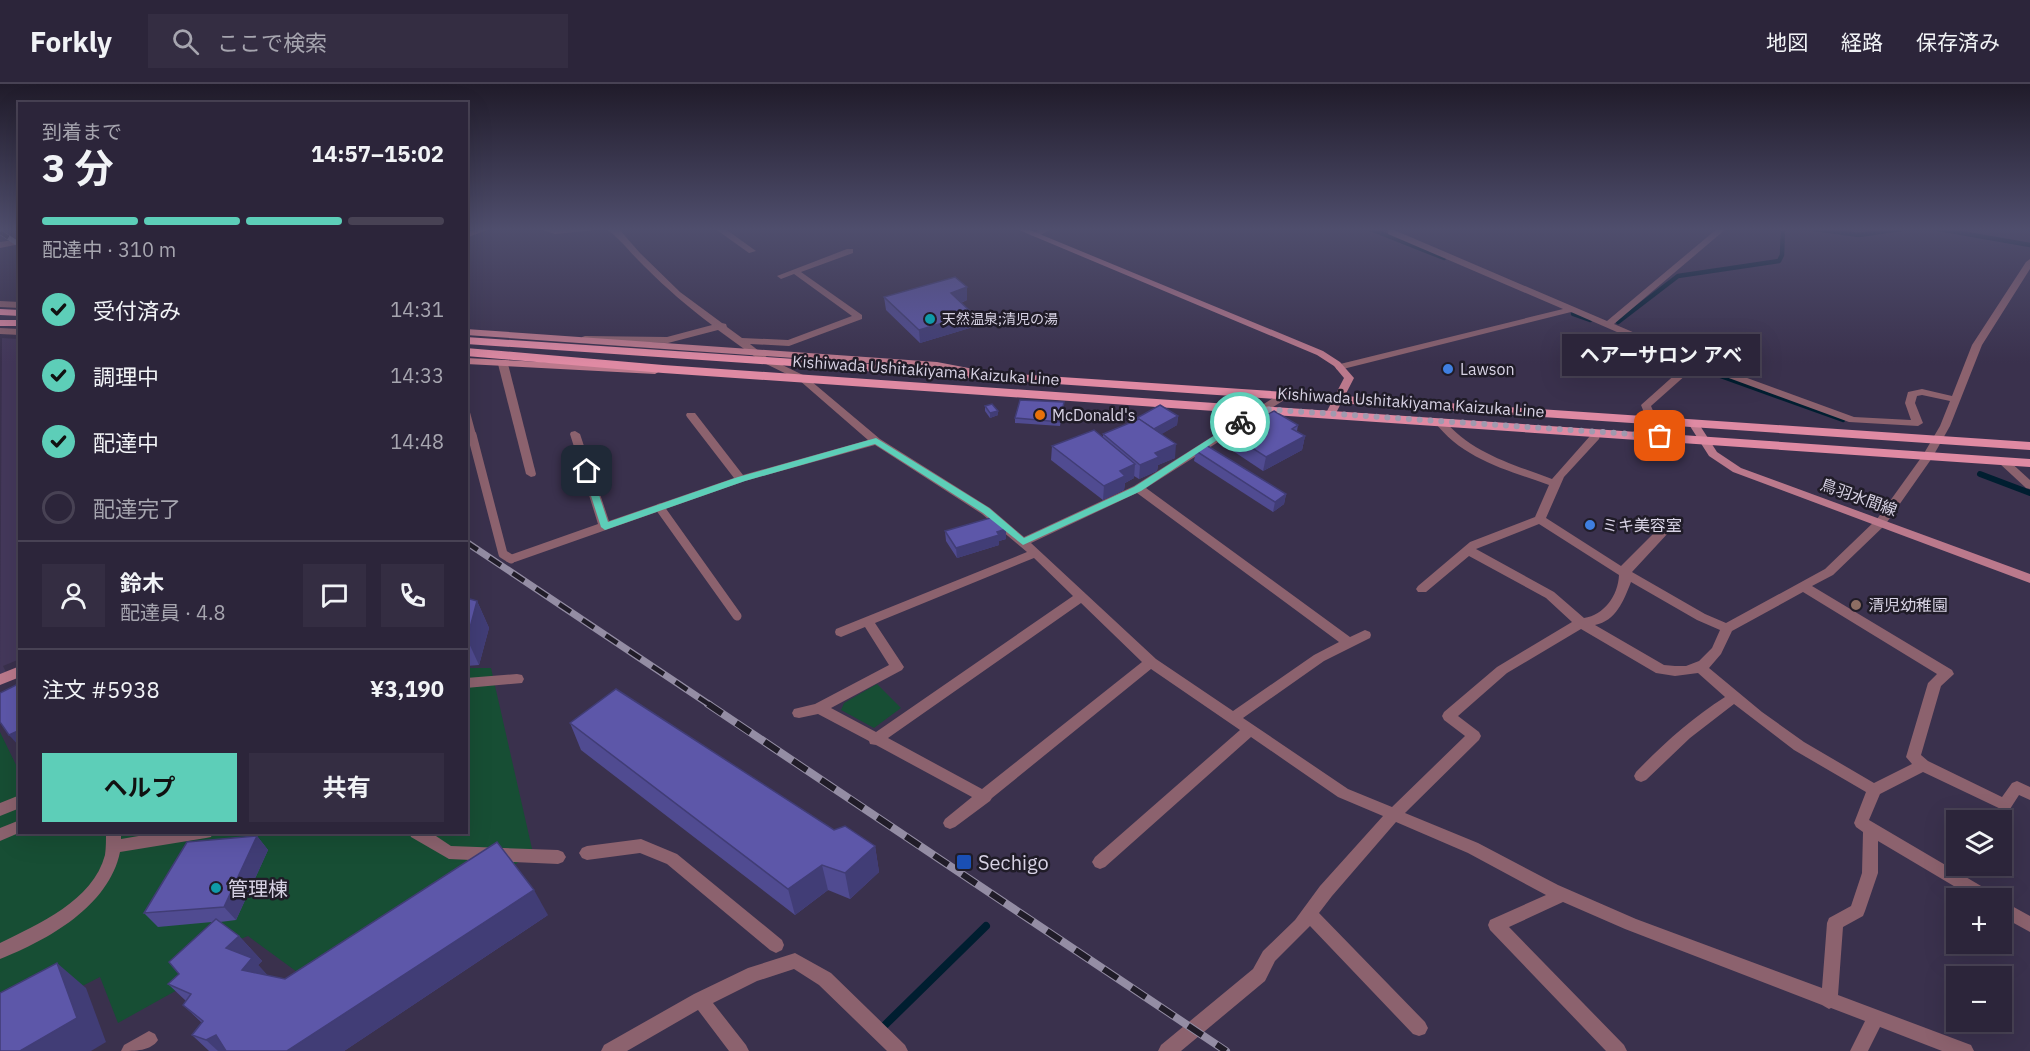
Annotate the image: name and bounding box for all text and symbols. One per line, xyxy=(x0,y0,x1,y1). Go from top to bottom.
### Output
search box xyxy=(148,14,568,68)
text: Forkly xyxy=(30,23,112,60)
icon: search xyxy=(169,25,202,58)
text: ここで検索 xyxy=(217,28,327,57)
text: 地図 xyxy=(1766,28,1808,56)
text: 経路 xyxy=(1841,28,1883,56)
text: 保存済み xyxy=(1916,28,2000,56)
text: 到着まで xyxy=(42,118,122,145)
text: 14:57–15:02 xyxy=(311,139,444,168)
text: 3 分 xyxy=(42,142,114,193)
text: 配達中 · 310 m xyxy=(42,236,176,263)
icon: check xyxy=(42,293,75,326)
text: 受付済み xyxy=(93,296,181,325)
text: 14:31 xyxy=(390,296,444,323)
place label: 天然温泉;清児の湯 xyxy=(942,310,1058,328)
marker: 天然温泉;清児の湯 xyxy=(923,312,937,326)
callout: ヘアーサロン アベ xyxy=(1561,334,1759,376)
text: ヘアーサロン アベ xyxy=(1580,341,1742,368)
street label: Kishiwada Ushitakiyama Kaizuka Line xyxy=(792,351,1060,389)
icon: check xyxy=(42,359,75,392)
place label: Lawson xyxy=(1460,359,1515,379)
text: 調理中 xyxy=(93,362,159,391)
text: 14:33 xyxy=(390,362,444,389)
marker: Lawson xyxy=(1441,362,1455,376)
street label: Kishiwada Ushitakiyama Kaizuka Line xyxy=(1277,383,1545,421)
courier xyxy=(1210,392,1270,452)
place label: McDonald's xyxy=(1052,405,1136,425)
icon: bike xyxy=(1224,406,1257,439)
marker: McDonald's xyxy=(1033,408,1047,422)
pin xyxy=(1634,410,1685,461)
icon: bag xyxy=(1643,419,1676,452)
icon: check xyxy=(42,425,75,458)
text: 配達中 xyxy=(93,428,159,457)
text: 14:48 xyxy=(390,428,444,455)
pin xyxy=(561,445,612,496)
icon: home xyxy=(570,454,603,487)
street label: 鳥羽水間線 xyxy=(1818,474,1900,520)
text: 配達完了 xyxy=(93,494,181,523)
place label: ミキ美容室 xyxy=(1602,515,1682,535)
marker: ミキ美容室 xyxy=(1583,518,1597,532)
button: person xyxy=(42,564,105,627)
button: chat xyxy=(303,564,366,627)
button: phone xyxy=(381,564,444,627)
text: 鈴木 xyxy=(120,568,164,597)
place label: 清児幼稚園 xyxy=(1868,595,1948,615)
marker: 清児幼稚園 xyxy=(1849,598,1863,612)
text: 配達員 · 4.8 xyxy=(120,599,225,626)
text: ¥3,190 xyxy=(370,674,444,703)
text: 注文 #5938 xyxy=(42,675,160,704)
button: ヘルプ xyxy=(42,753,237,822)
button: 共有 xyxy=(249,753,444,822)
map controls xyxy=(1946,810,2012,1032)
button: layers xyxy=(1946,810,2012,876)
place label: Sechigo xyxy=(978,849,1049,876)
marker: Sechigo xyxy=(955,853,973,871)
place label: 管理棟 xyxy=(228,875,288,902)
marker: 管理棟 xyxy=(209,881,223,895)
button: + xyxy=(1946,888,2012,954)
button: − xyxy=(1946,966,2012,1032)

